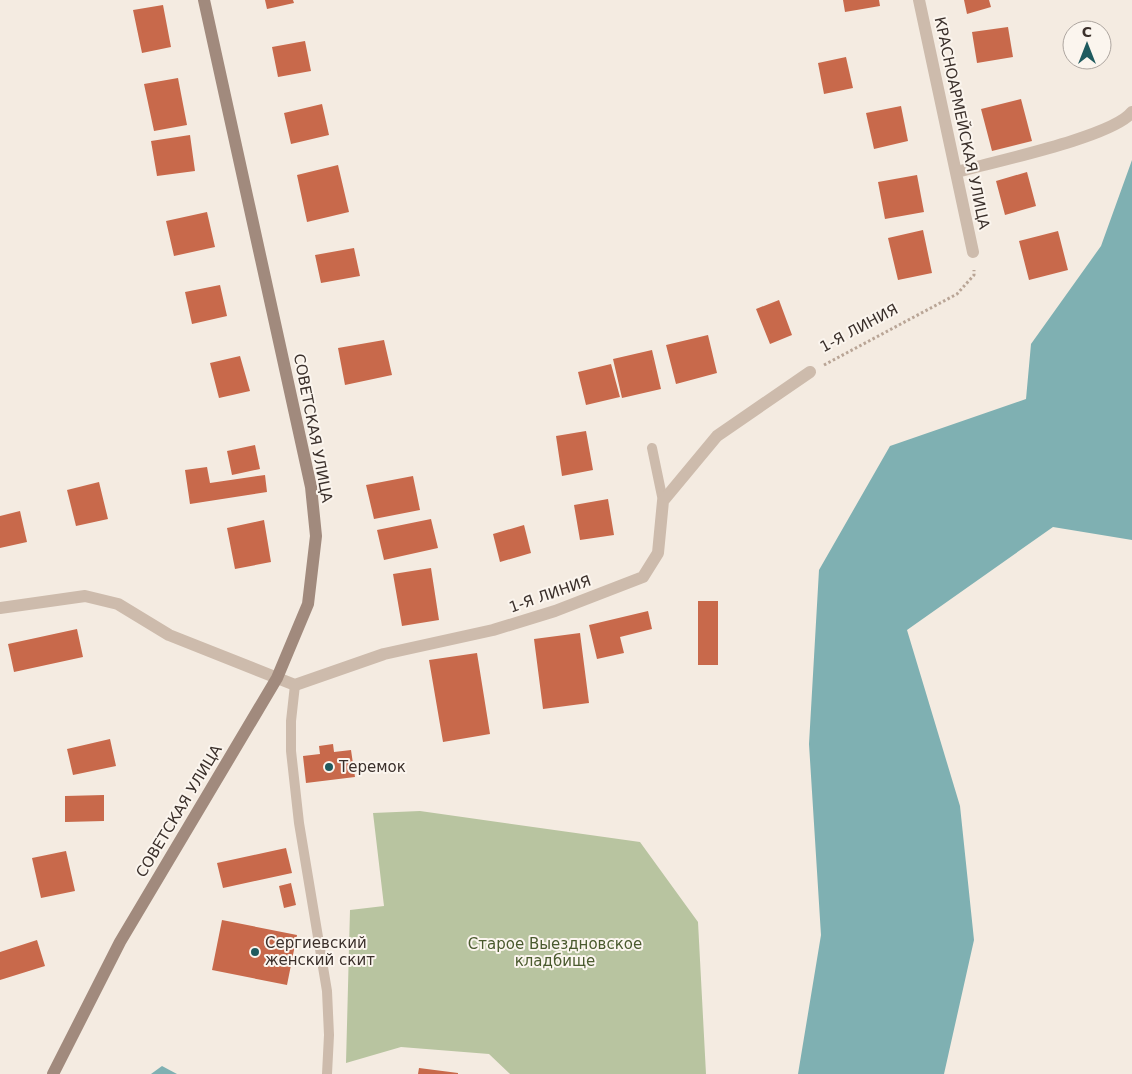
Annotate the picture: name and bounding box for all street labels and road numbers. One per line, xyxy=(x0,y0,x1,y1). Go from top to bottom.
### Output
street label: КРАСНОАРМЕЙСКАЯ УЛИЦА xyxy=(931,15,994,232)
street label: 1-Я ЛИНИЯ xyxy=(817,300,901,356)
street label: СОВЕТСКАЯ УЛИЦА xyxy=(290,352,336,505)
street label: 1-Я ЛИНИЯ xyxy=(507,572,593,616)
street label: СОВЕТСКАЯ УЛИЦА xyxy=(132,741,226,880)

